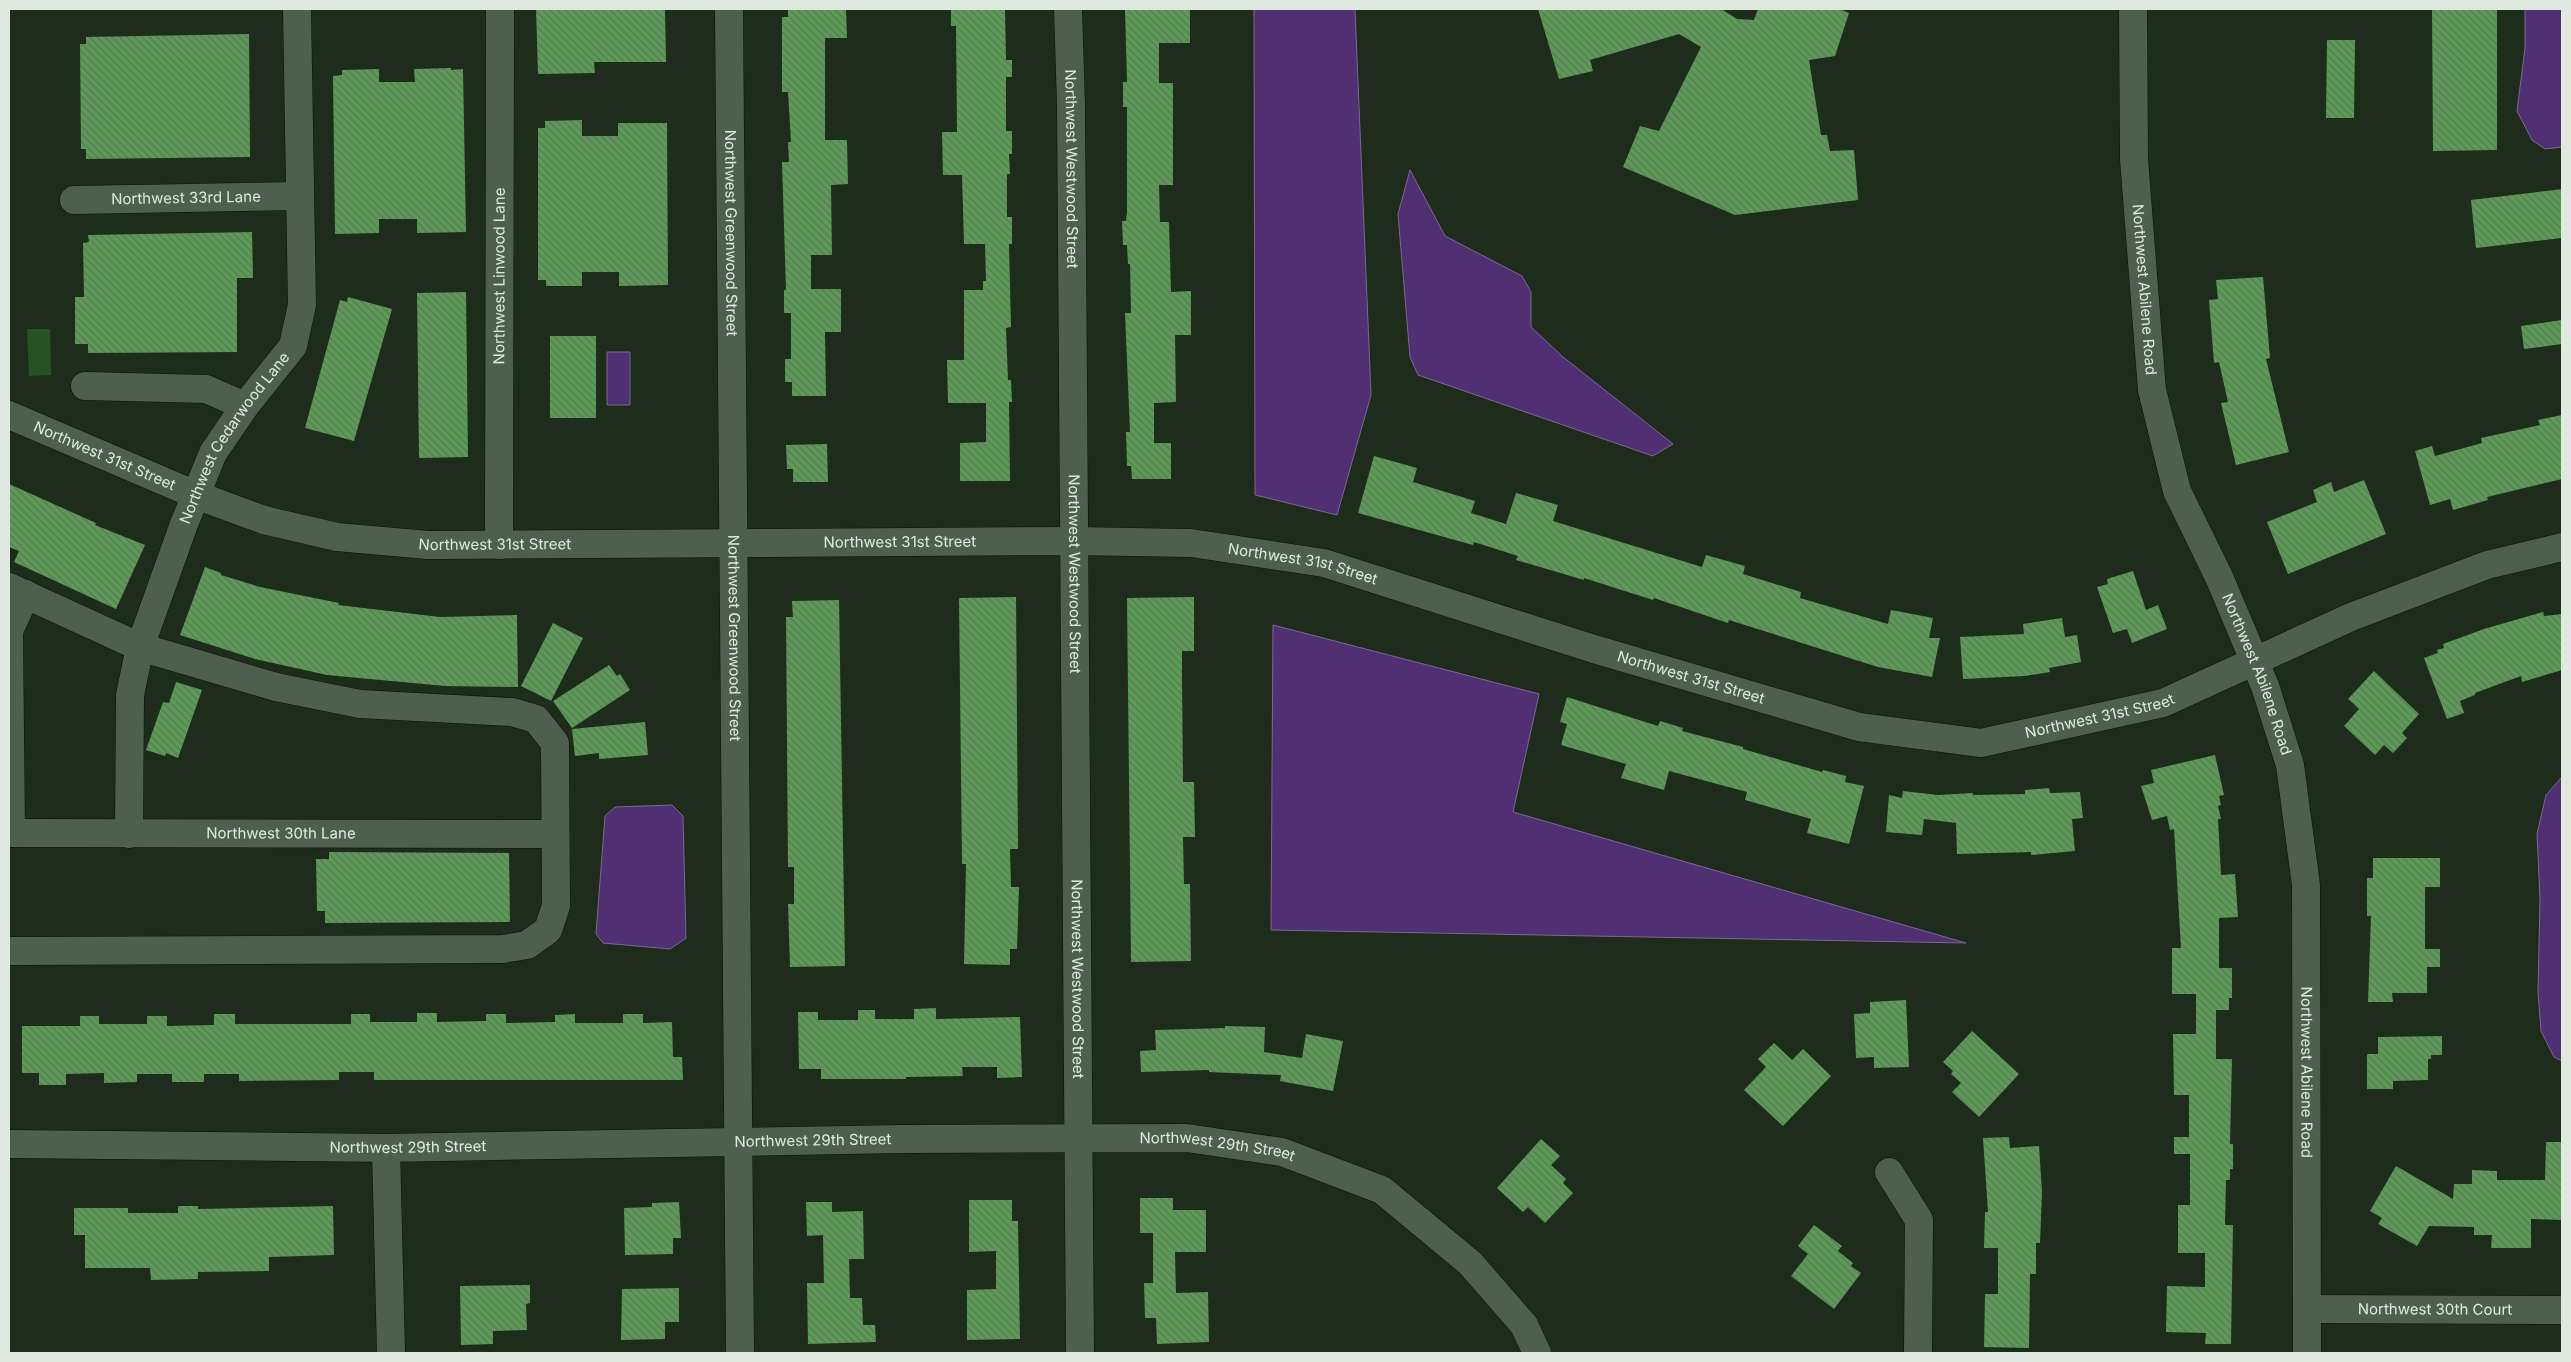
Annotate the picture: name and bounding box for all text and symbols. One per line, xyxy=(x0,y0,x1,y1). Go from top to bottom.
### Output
street label: Northwest Westwood Street xyxy=(1061,69,1082,269)
street label: Northwest Greenwood Street xyxy=(721,130,742,336)
street label: Northwest 33rd Lane xyxy=(111,187,261,208)
street label: Northwest Linwood Lane xyxy=(489,188,509,364)
street label: Northwest Abilene Road xyxy=(2129,203,2161,376)
street label: Northwest Cedarwood Lane xyxy=(175,348,293,527)
street label: Northwest 31st Street xyxy=(31,417,179,494)
street label: Northwest Westwood Street xyxy=(1065,474,1085,674)
street label: Northwest 31st Street xyxy=(823,532,976,552)
street label: Northwest 31st Street xyxy=(418,534,571,554)
street label: Northwest Greenwood Street xyxy=(724,535,745,741)
street label: Northwest 31st Street xyxy=(1227,539,1380,588)
street label: Northwest Abilene Road xyxy=(2218,590,2296,757)
street label: Northwest 31st Street xyxy=(1615,646,1767,708)
street label: Northwest 31st Street xyxy=(2023,689,2177,742)
street label: Northwest 30th Lane xyxy=(206,823,356,843)
street label: Northwest Westwood Street xyxy=(1068,879,1088,1079)
street label: Northwest Abilene Road xyxy=(2297,987,2317,1158)
street label: Northwest 29th Street xyxy=(1139,1128,1298,1165)
street label: Northwest 29th Street xyxy=(734,1129,892,1151)
street label: Northwest 29th Street xyxy=(329,1136,487,1157)
street label: Northwest 30th Court xyxy=(2358,1299,2512,1319)

